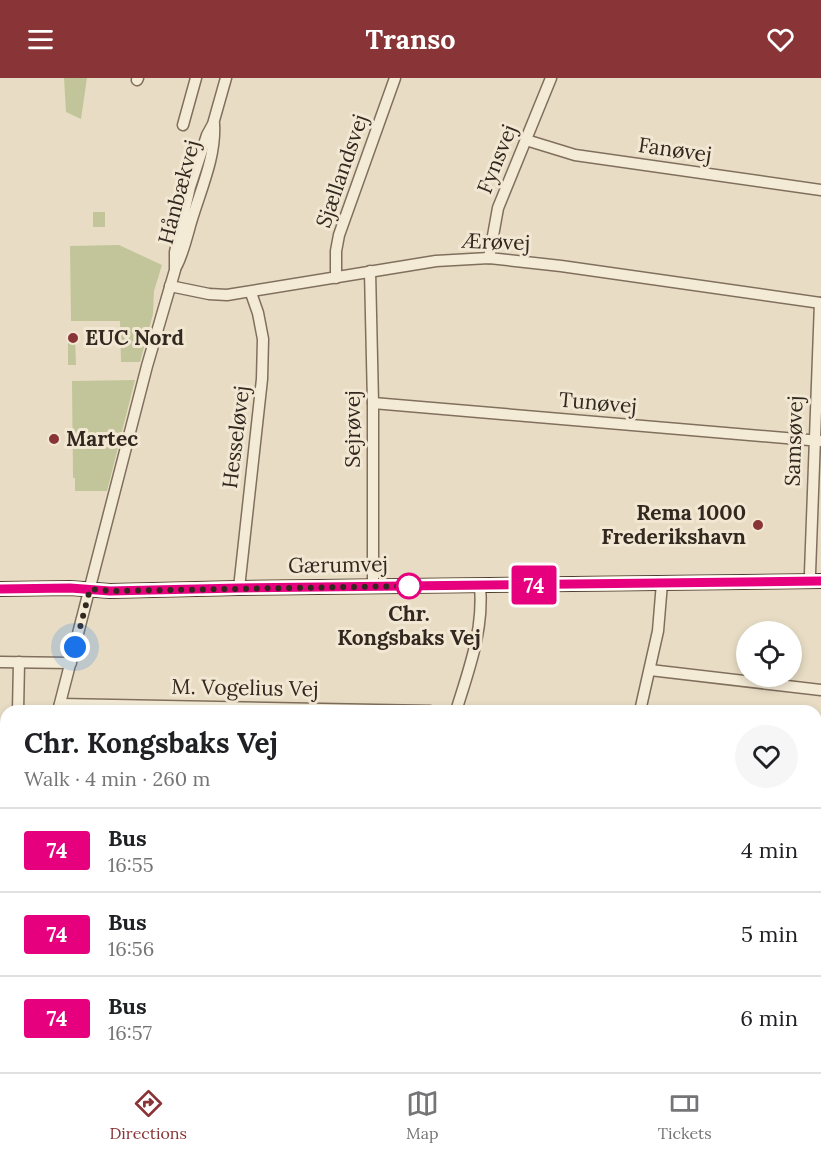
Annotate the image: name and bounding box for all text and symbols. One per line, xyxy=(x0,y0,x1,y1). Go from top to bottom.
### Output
text: Transo xyxy=(365,22,456,56)
icon: menu xyxy=(24,23,57,56)
icon: heart xyxy=(764,23,797,56)
street label: Sjællandsvej xyxy=(310,111,374,231)
street label: Fynsvej xyxy=(470,120,523,197)
street label: Fanøvej xyxy=(637,131,713,168)
street label: Hånbækvej xyxy=(152,137,205,247)
street label: Ærøvej xyxy=(460,227,531,256)
place label: EUC Nord xyxy=(85,324,184,351)
marker: EUC Nord xyxy=(66,331,80,345)
street label: Hesseløvej xyxy=(216,384,255,490)
street label: Tunøvej xyxy=(558,386,638,419)
street label: Sejrøvej xyxy=(339,390,366,468)
street label: Samsøvej xyxy=(778,395,809,487)
place label: Martec xyxy=(66,425,138,452)
marker: Martec xyxy=(47,432,61,446)
place label: Rema 1000 Frederikshavn xyxy=(601,499,746,550)
marker: Rema 1000 Frederikshavn xyxy=(751,518,765,532)
street label: Gærumvej xyxy=(288,550,388,579)
line badge: 74 xyxy=(507,566,561,604)
text: 74 xyxy=(524,572,544,599)
marker: Chr. Kongsbaks Vej xyxy=(396,573,422,599)
place label: Chr. Kongsbaks Vej xyxy=(337,600,481,651)
map controls xyxy=(736,621,802,687)
button: locate xyxy=(736,621,802,687)
your location xyxy=(60,632,90,662)
street label: M. Vogelius Vej xyxy=(171,673,319,702)
text: Chr. Kongsbaks Vej xyxy=(24,725,278,761)
button: heart xyxy=(735,725,798,788)
text: Walk · 4 min · 260 m xyxy=(24,766,210,791)
text: Bus xyxy=(108,824,147,852)
text: 4 min xyxy=(741,836,798,864)
text: 74 xyxy=(47,837,67,864)
text: 16:55 xyxy=(108,852,154,877)
text: Bus xyxy=(108,908,147,936)
text: 5 min xyxy=(741,920,798,948)
text: 74 xyxy=(47,921,67,948)
text: 16:56 xyxy=(108,936,154,961)
text: Bus xyxy=(108,992,147,1020)
text: 6 min xyxy=(740,1004,798,1032)
text: 74 xyxy=(47,1005,67,1032)
text: 16:57 xyxy=(108,1020,152,1045)
tab: Directions xyxy=(109,1087,187,1143)
tab: Map xyxy=(406,1087,439,1143)
tab: Tickets xyxy=(658,1087,712,1143)

